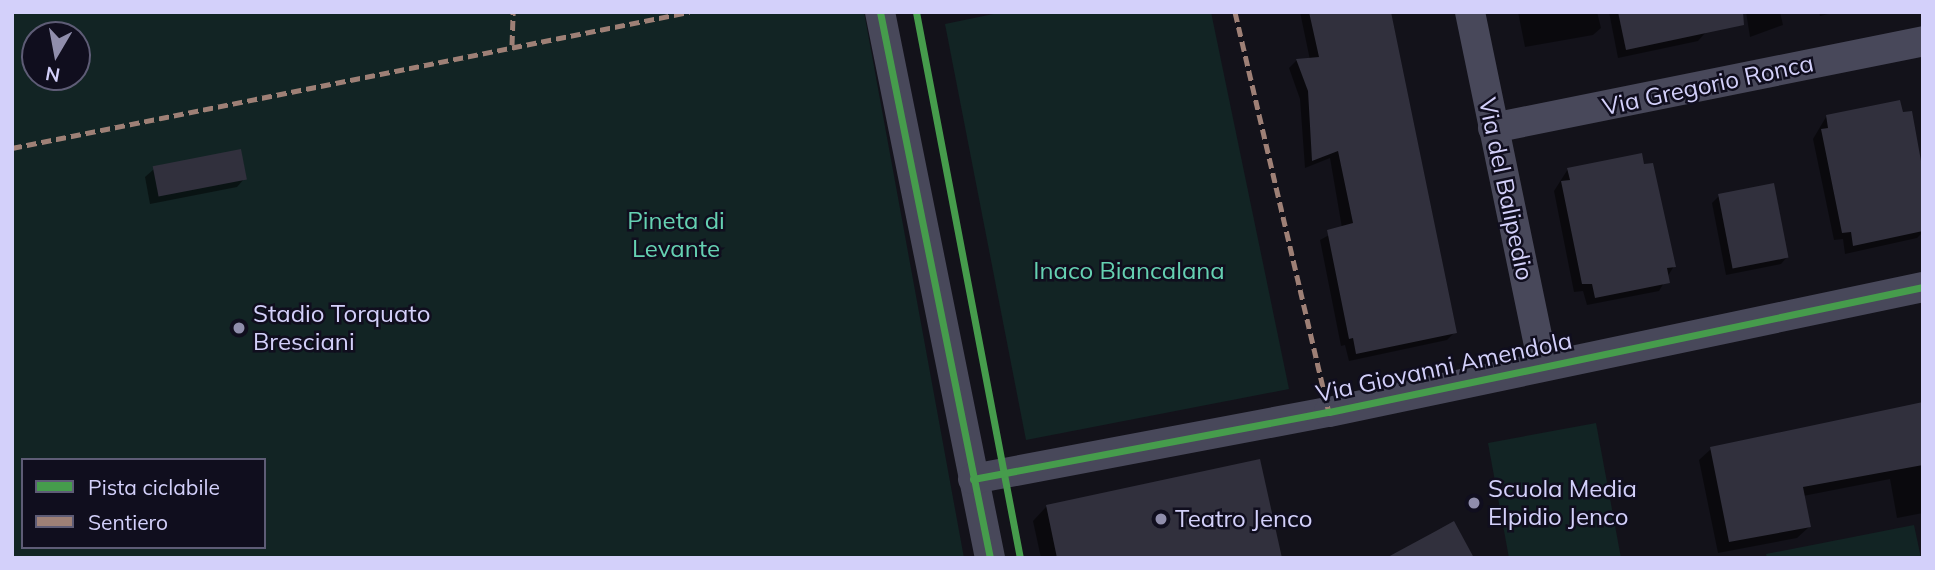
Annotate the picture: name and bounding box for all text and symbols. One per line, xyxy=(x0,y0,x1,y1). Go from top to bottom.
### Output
north arrow xyxy=(21,21,91,91)
street label: Via Gregorio Ronca xyxy=(1600,49,1816,121)
text: N xyxy=(44,62,62,88)
street label: Via del Balipedio xyxy=(1473,95,1539,283)
park label: Pineta di Levante xyxy=(627,207,725,263)
park label: Inaco Biancalana xyxy=(1033,257,1225,285)
place label: Stadio Torquato Bresciani xyxy=(253,300,430,356)
marker: Stadio Torquato Bresciani xyxy=(231,320,247,336)
street label: Via Giovanni Amendola xyxy=(1313,326,1575,408)
legend xyxy=(21,458,266,549)
text: Pista ciclabile xyxy=(88,474,220,500)
place label: Scuola Media Elpidio Jenco xyxy=(1488,475,1637,531)
marker: Scuola Media Elpidio Jenco xyxy=(1466,495,1482,511)
place label: Teatro Jenco xyxy=(1175,505,1312,533)
text: Sentiero xyxy=(88,509,168,535)
marker: Teatro Jenco xyxy=(1153,511,1169,527)

